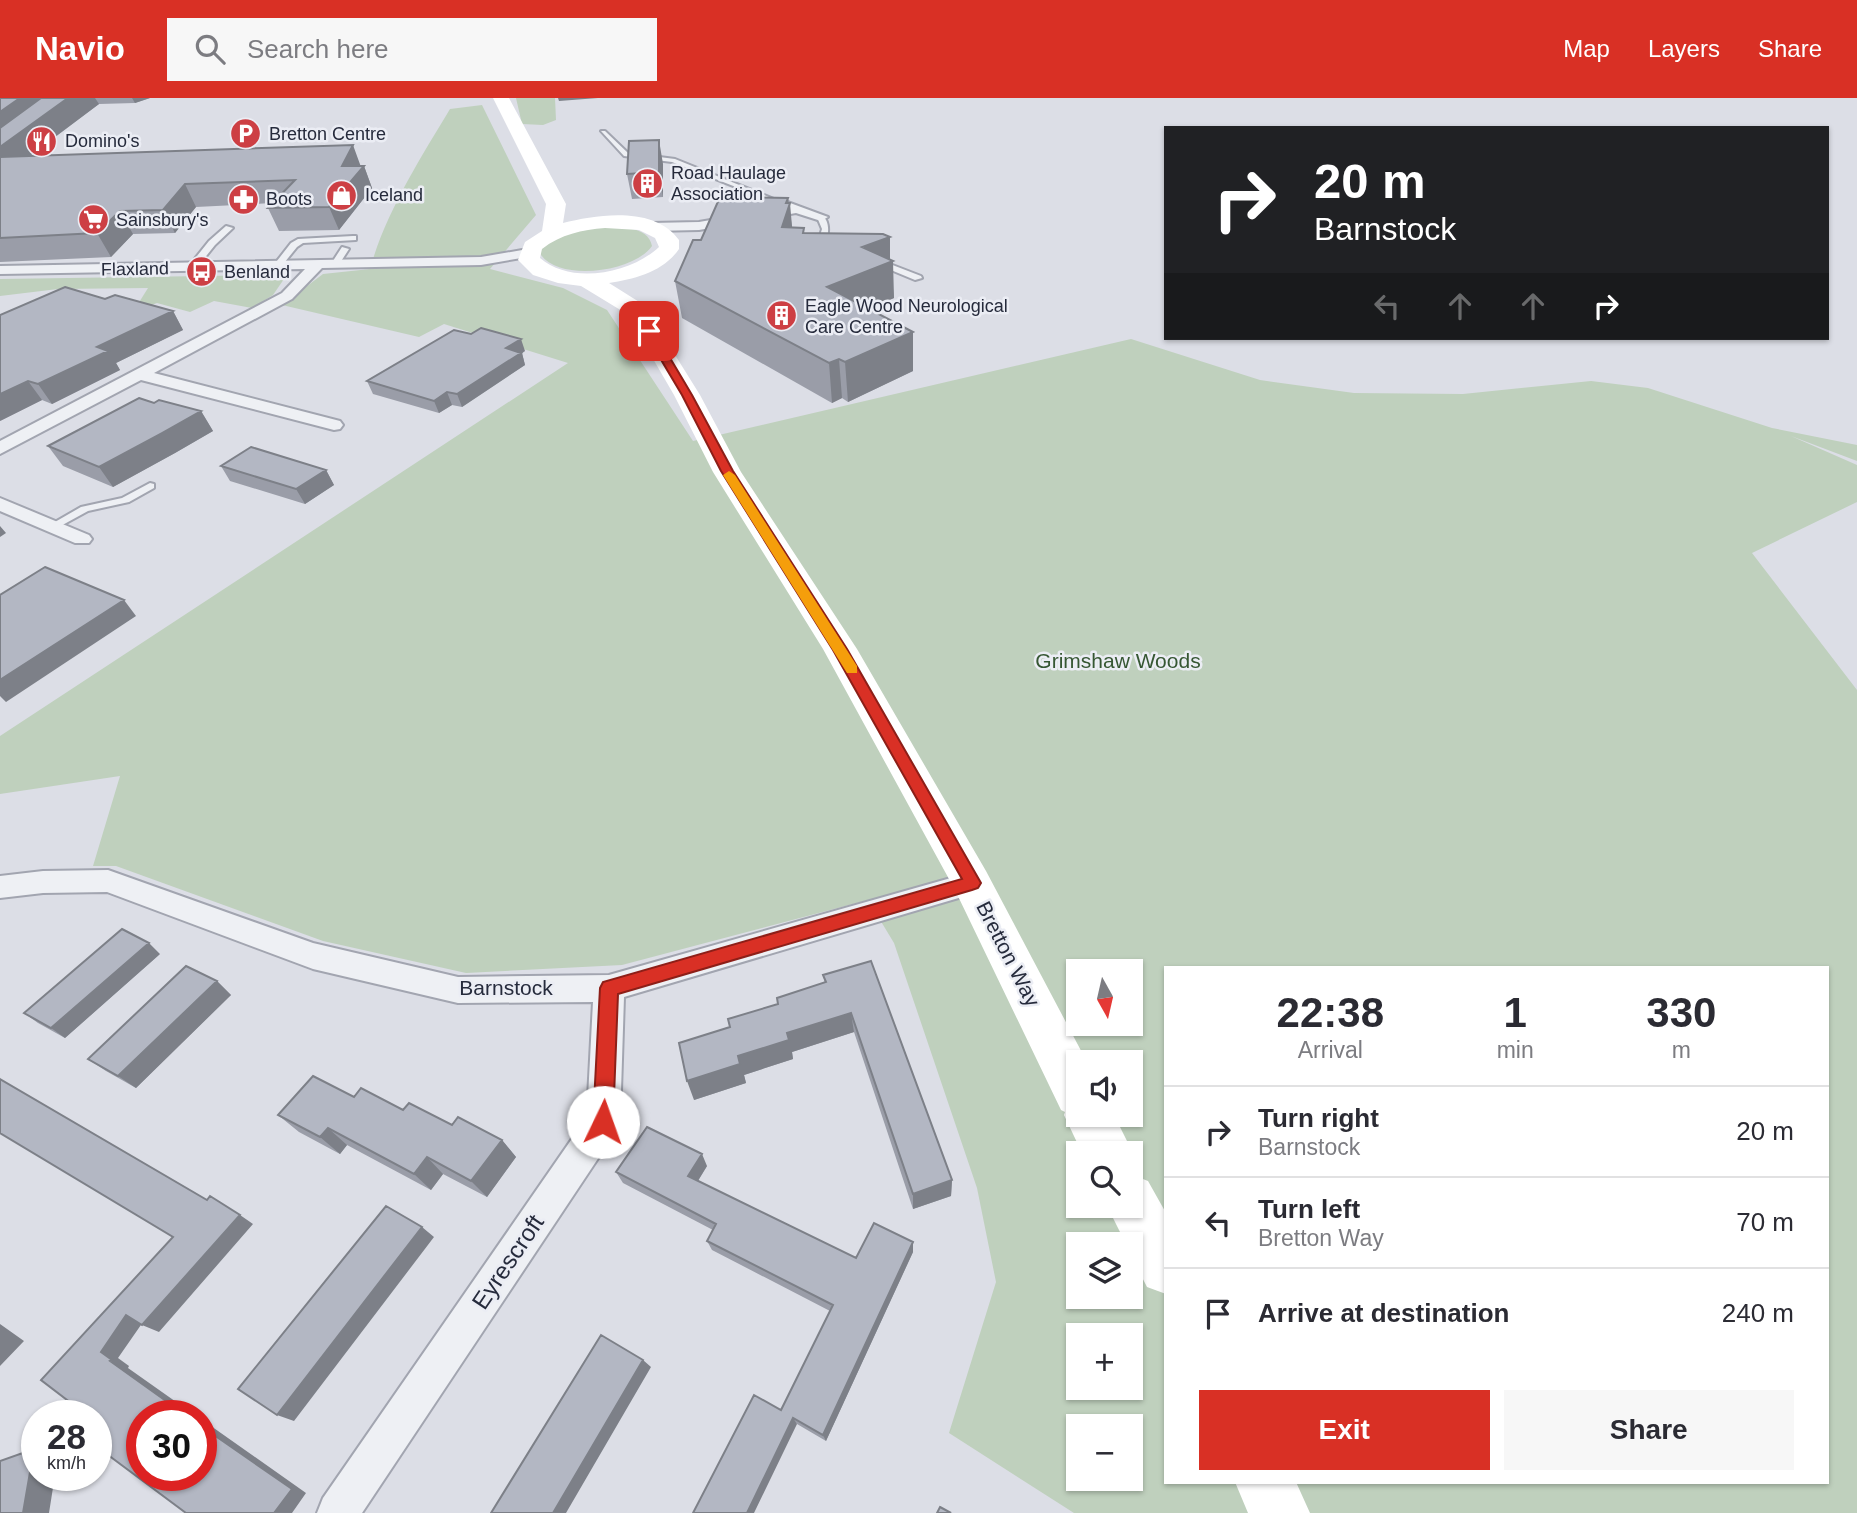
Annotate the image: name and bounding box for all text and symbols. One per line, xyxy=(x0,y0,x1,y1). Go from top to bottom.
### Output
search box xyxy=(167,18,657,81)
text: Navio xyxy=(35,30,125,67)
icon: search xyxy=(191,30,229,68)
text: Search here xyxy=(247,34,389,64)
text: Map xyxy=(1563,35,1610,62)
text: Layers xyxy=(1648,35,1720,62)
text: Share xyxy=(1758,35,1822,62)
parking icon: Bretton Centre xyxy=(229,117,263,151)
restaurant icon: Domino's xyxy=(25,124,59,158)
place label: Bretton Centre xyxy=(269,124,386,144)
place label: Domino's xyxy=(65,131,139,151)
icon: right xyxy=(1199,154,1290,245)
text: 20 m xyxy=(1314,154,1426,208)
place label: Road Haulage Association xyxy=(671,163,786,204)
building icon: Road Haulage Association xyxy=(631,166,665,200)
shop icon: Iceland xyxy=(325,178,359,212)
pharmacy icon: Boots xyxy=(226,182,260,216)
place label: Iceland xyxy=(365,185,423,205)
place label: Boots xyxy=(266,189,312,209)
supermarket icon: Sainsbury's xyxy=(76,203,110,237)
place label: Sainsbury's xyxy=(116,210,208,230)
text: Barnstock xyxy=(1314,211,1456,247)
bus stop icon: Benland xyxy=(184,255,218,289)
street label: Flaxland xyxy=(101,258,169,280)
place label: Benland xyxy=(224,262,290,282)
icon: left xyxy=(1368,287,1406,325)
icon: ahead xyxy=(1441,287,1479,325)
icon: ahead xyxy=(1514,287,1552,325)
icon: right xyxy=(1587,287,1625,325)
place label: Eagle Wood Neurological Care Centre xyxy=(805,296,1008,337)
building icon: Eagle Wood Neurological Care Centre xyxy=(765,299,799,333)
pin xyxy=(619,301,679,361)
icon: arrive xyxy=(630,312,668,350)
park label: Grimshaw Woods xyxy=(1035,649,1201,672)
street label: Bretton Way xyxy=(972,897,1045,1011)
north arrow xyxy=(1066,959,1143,1036)
map controls xyxy=(1066,959,1143,1491)
street label: Barnstock xyxy=(459,976,553,999)
text: 22:38 xyxy=(1277,989,1384,1036)
text: 1 xyxy=(1503,989,1527,1036)
text: 330 xyxy=(1646,989,1716,1036)
text: Arrival xyxy=(1298,1037,1363,1063)
text: min xyxy=(1497,1037,1534,1063)
text: m xyxy=(1672,1037,1691,1063)
button: sound xyxy=(1066,1050,1143,1127)
position arrow xyxy=(566,1085,640,1159)
text: Turn right xyxy=(1258,1103,1379,1133)
icon: right xyxy=(1199,1113,1237,1151)
text: 20 m xyxy=(1736,1116,1794,1146)
text: Barnstock xyxy=(1258,1134,1360,1160)
button: search xyxy=(1066,1141,1143,1218)
text: Turn left xyxy=(1258,1194,1360,1224)
icon: left xyxy=(1199,1204,1237,1242)
text: 70 m xyxy=(1736,1207,1794,1237)
street label: Eyrescroft xyxy=(466,1209,549,1314)
text: Bretton Way xyxy=(1258,1225,1384,1251)
button: layers xyxy=(1066,1232,1143,1309)
icon: arrive xyxy=(1199,1295,1237,1333)
text: Arrive at destination xyxy=(1258,1298,1509,1328)
text: 240 m xyxy=(1722,1298,1794,1328)
button: + xyxy=(1066,1323,1143,1400)
button: Exit xyxy=(1199,1390,1490,1470)
button: Share xyxy=(1504,1390,1794,1470)
speed limit sign: 30 xyxy=(126,1400,217,1491)
button: − xyxy=(1066,1414,1143,1491)
text: 28 xyxy=(47,1417,86,1456)
text: km/h xyxy=(47,1453,86,1473)

